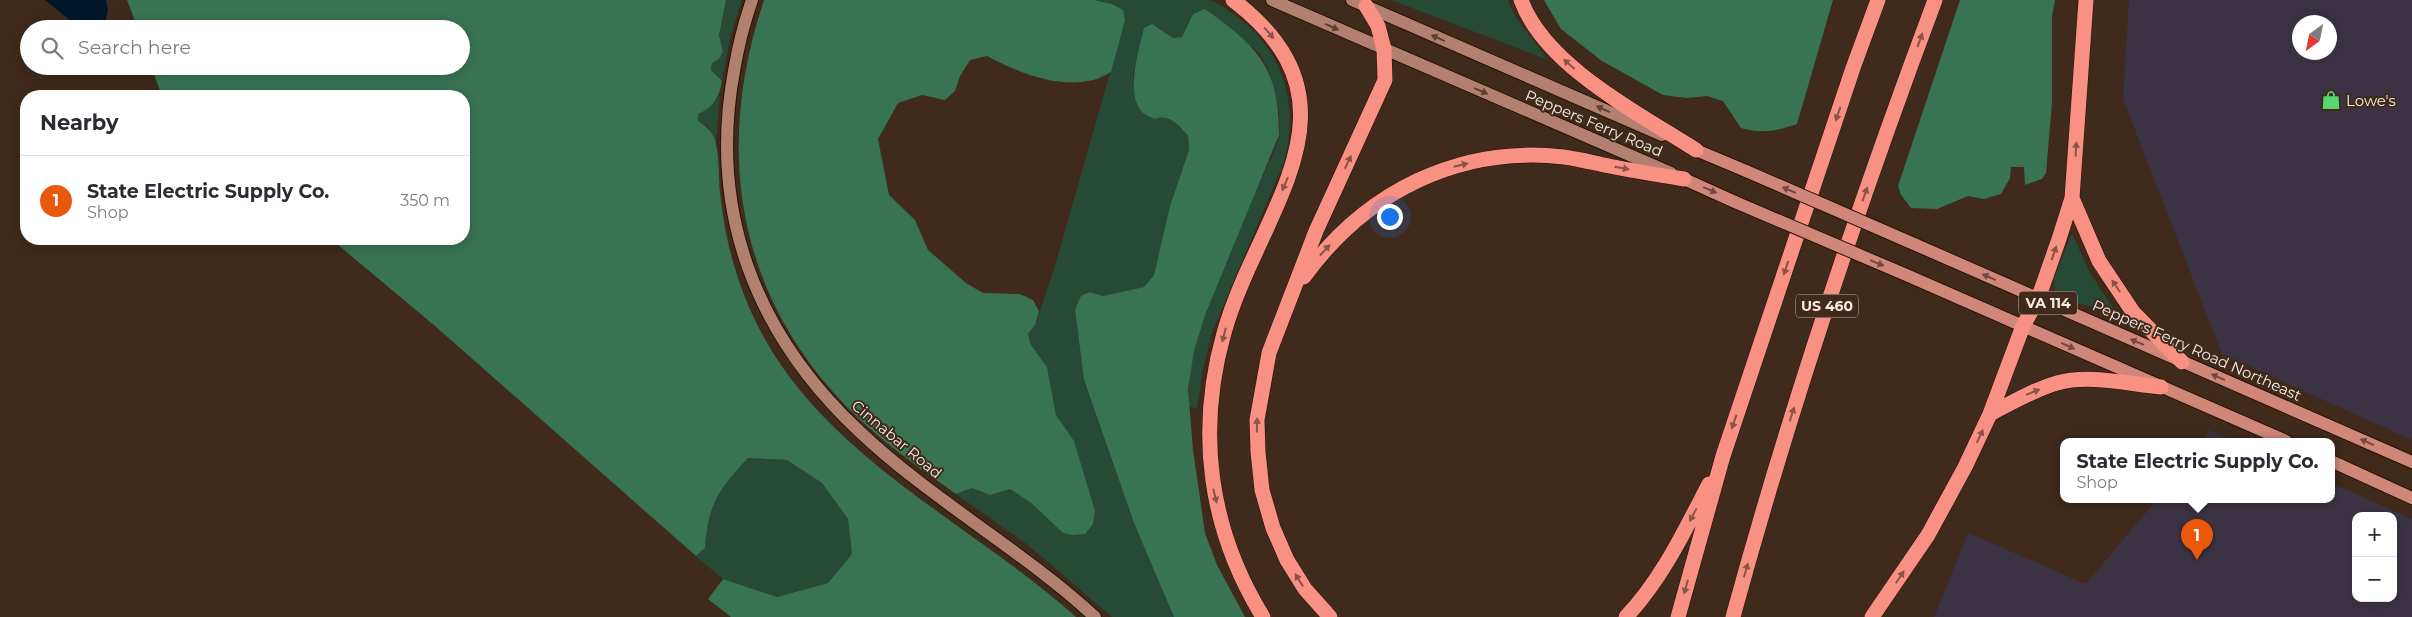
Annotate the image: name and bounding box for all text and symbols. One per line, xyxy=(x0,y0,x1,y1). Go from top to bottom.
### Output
north arrow xyxy=(2292,15,2337,60)
search box xyxy=(20,20,470,75)
one-way arrow xyxy=(1325,23,1340,31)
one-way arrow xyxy=(1263,26,1275,38)
one-way arrow xyxy=(1431,33,1445,41)
one-way arrow xyxy=(1916,33,1924,48)
icon: search xyxy=(38,34,66,62)
text: Search here xyxy=(78,36,191,59)
one-way arrow xyxy=(1563,58,1575,70)
street label: Peppers Ferry Road xyxy=(1522,85,1666,161)
one-way arrow xyxy=(1474,88,1488,96)
shop icon: Lowe's xyxy=(2320,89,2342,111)
place label: Lowe's xyxy=(2346,91,2396,110)
one-way arrow xyxy=(1596,105,1610,113)
one-way arrow xyxy=(1833,107,1841,122)
text: Nearby xyxy=(40,110,119,135)
one-way arrow xyxy=(2072,141,2080,157)
one-way arrow xyxy=(1344,155,1352,169)
one-way arrow xyxy=(1453,161,1468,169)
one-way arrow xyxy=(1614,165,1630,173)
one-way arrow xyxy=(1281,177,1289,191)
text: State Electric Supply Co. xyxy=(87,180,329,203)
one-way arrow xyxy=(1782,185,1796,193)
one-way arrow xyxy=(1862,186,1869,201)
one-way arrow xyxy=(1703,187,1717,195)
text: 1 xyxy=(53,191,59,210)
text: 350 m xyxy=(400,191,450,210)
text: Shop xyxy=(87,203,129,222)
your location xyxy=(1377,204,1403,230)
one-way arrow xyxy=(1320,243,1331,256)
one-way arrow xyxy=(2050,245,2058,260)
one-way arrow xyxy=(1870,259,1884,267)
one-way arrow xyxy=(1782,261,1790,276)
one-way arrow xyxy=(1982,273,1996,281)
one-way arrow xyxy=(2111,279,2121,292)
road number: VA 114 xyxy=(2019,292,2077,314)
road number: US 460 xyxy=(1796,294,1858,318)
street label: Peppers Ferry Road Northeast xyxy=(2090,295,2304,405)
one-way arrow xyxy=(1220,327,1228,342)
one-way arrow xyxy=(2130,338,2144,346)
one-way arrow xyxy=(2061,342,2075,350)
one-way arrow xyxy=(2211,373,2225,381)
one-way arrow xyxy=(2026,388,2041,396)
street label: Cinnabar Road xyxy=(848,396,946,482)
one-way arrow xyxy=(1789,407,1797,422)
one-way arrow xyxy=(1730,415,1738,430)
one-way arrow xyxy=(1253,417,1261,433)
one-way arrow xyxy=(1976,429,1984,443)
popup xyxy=(2060,438,2335,503)
one-way arrow xyxy=(2360,438,2374,446)
text: State Electric Supply Co. xyxy=(2076,450,2319,473)
text: Shop xyxy=(2076,473,2118,492)
one-way arrow xyxy=(1211,488,1219,503)
one-way arrow xyxy=(1688,508,1697,521)
map controls xyxy=(2352,512,2397,602)
button: + xyxy=(2352,512,2397,557)
pin: 1 xyxy=(2181,519,2213,560)
button: − xyxy=(2352,557,2397,602)
one-way arrow xyxy=(1743,563,1751,578)
one-way arrow xyxy=(1895,571,1905,584)
one-way arrow xyxy=(1294,573,1304,586)
one-way arrow xyxy=(1682,580,1690,595)

